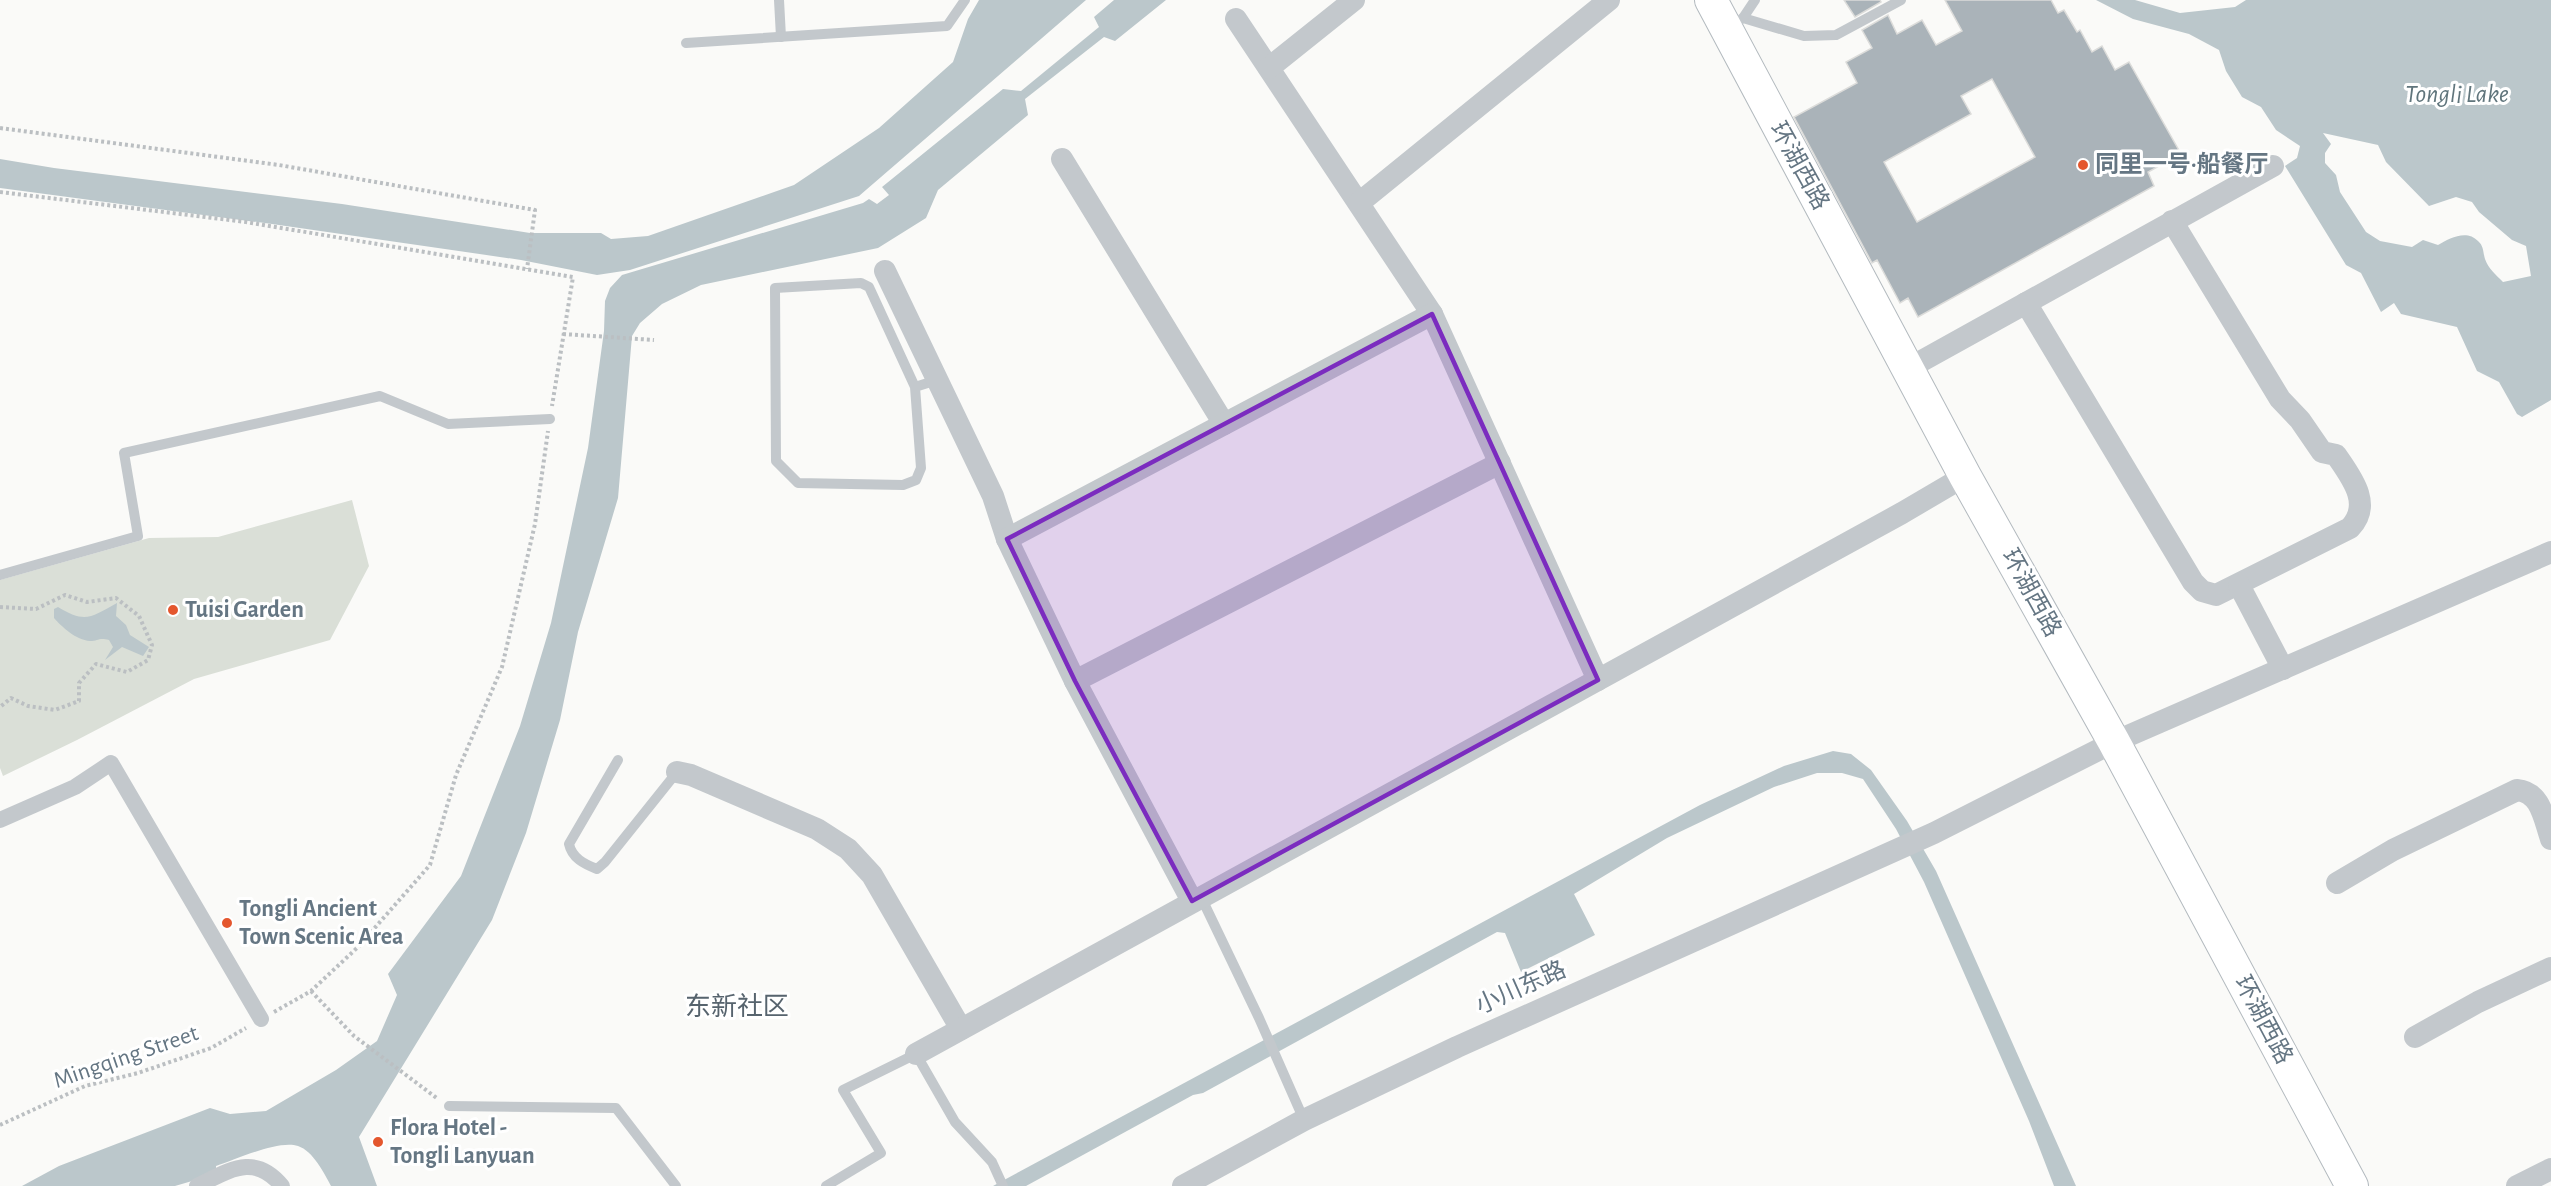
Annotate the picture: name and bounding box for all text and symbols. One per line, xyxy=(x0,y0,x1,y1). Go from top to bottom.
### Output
water label: Tongli Lake xyxy=(2405,81,2509,107)
street label: 环湖西路 xyxy=(1765,117,1835,214)
place label: 同里一号·船餐厅 xyxy=(2095,151,2269,177)
marker: 同里一号·船餐厅 xyxy=(2076,158,2090,172)
street label: 环湖西路 xyxy=(1997,544,2067,641)
place label: Tuisi Garden xyxy=(185,598,304,622)
marker: Tuisi Garden xyxy=(166,603,180,617)
place label: Tongli Ancient Town Scenic Area xyxy=(239,897,404,949)
marker: Tongli Ancient Town Scenic Area xyxy=(220,916,234,930)
street label: 小川东路 xyxy=(1471,956,1570,1018)
street label: 环湖西路 xyxy=(2230,971,2298,1068)
district label: 东新社区 xyxy=(685,992,789,1020)
street label: Mingqing Street xyxy=(51,1021,202,1093)
place label: Flora Hotel - Tongli Lanyuan xyxy=(390,1116,535,1168)
marker: Flora Hotel - Tongli Lanyuan xyxy=(371,1135,385,1149)

